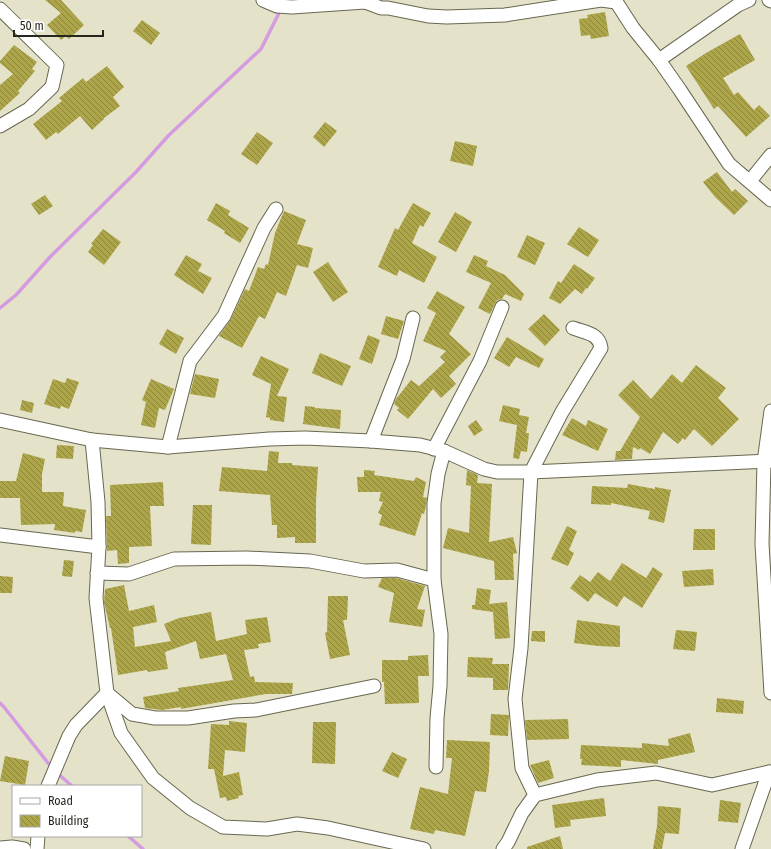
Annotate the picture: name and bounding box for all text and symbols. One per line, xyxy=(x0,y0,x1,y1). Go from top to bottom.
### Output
scale bar xyxy=(14,12,103,38)
text: 50 m xyxy=(20,19,44,33)
legend xyxy=(12,785,142,837)
text: Road xyxy=(48,794,73,808)
text: Building xyxy=(48,814,89,828)

